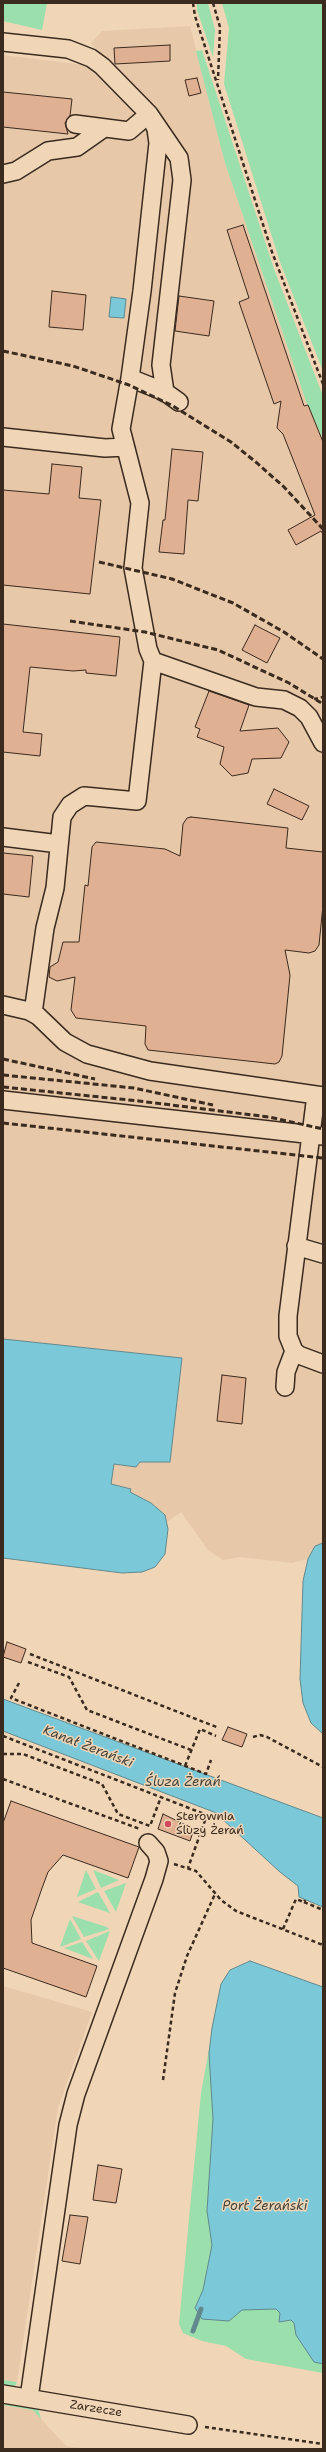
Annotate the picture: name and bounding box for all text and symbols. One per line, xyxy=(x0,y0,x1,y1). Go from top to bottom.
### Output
water label: Kanał Żerański xyxy=(41,1723,135,1771)
water label: Śluza Żerań xyxy=(145,1775,221,1791)
place label: Sterownia Śluzy Żerań xyxy=(176,1810,244,1838)
marker: Sterownia Śluzy Żerań xyxy=(163,1819,173,1829)
water label: Port Żerański xyxy=(223,2199,307,2215)
street label: Zarzecze xyxy=(69,2398,123,2420)

